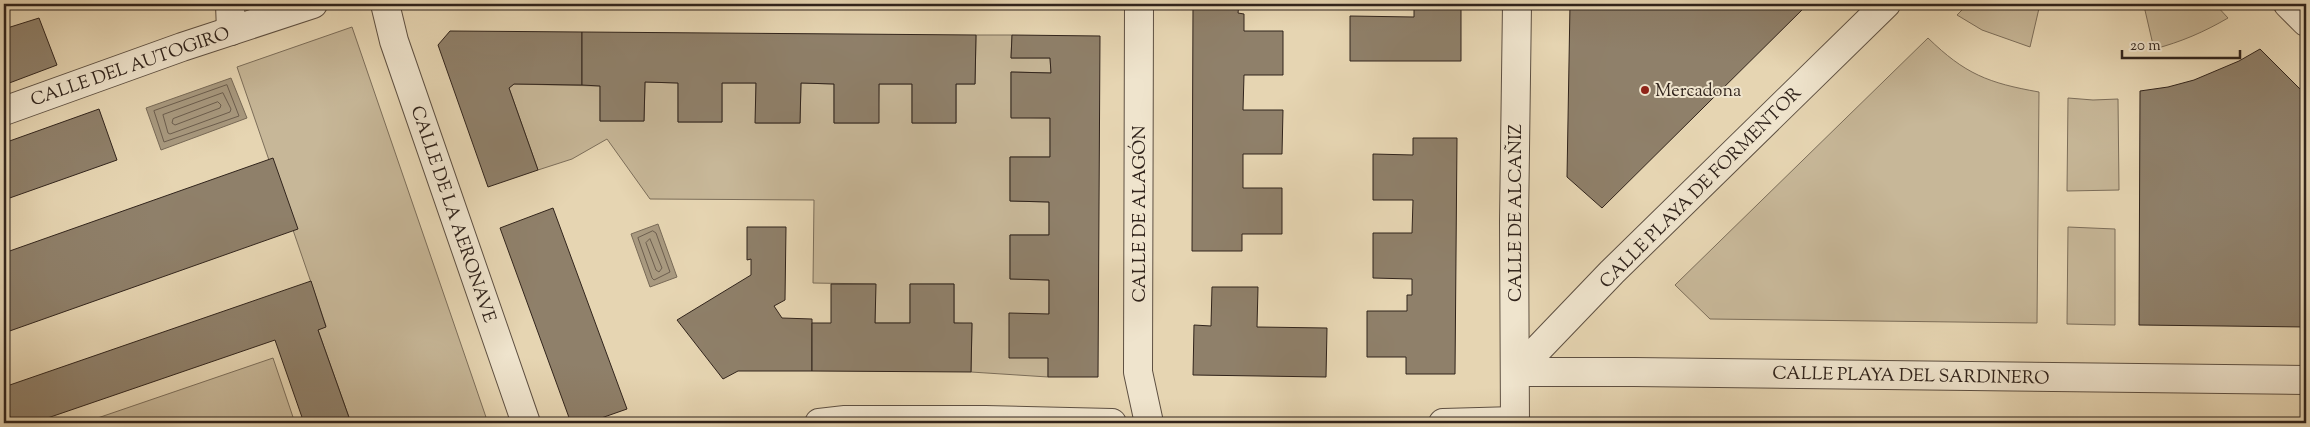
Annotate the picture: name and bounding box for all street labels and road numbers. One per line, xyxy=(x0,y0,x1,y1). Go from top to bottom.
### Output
street label: CALLE DEL AUTOGIRO xyxy=(28,22,234,114)
street label: CALLE PLAYA DE FORMENTOR xyxy=(1595,81,1808,295)
street label: CALLE DE LA AERONAVE xyxy=(403,103,501,327)
street label: CALLE DE ALCAÑIZ xyxy=(1504,124,1530,302)
street label: CALLE DE ALAGÓN xyxy=(1127,125,1154,303)
street label: CALLE PLAYA DEL SARDINERO xyxy=(1772,362,2050,392)

